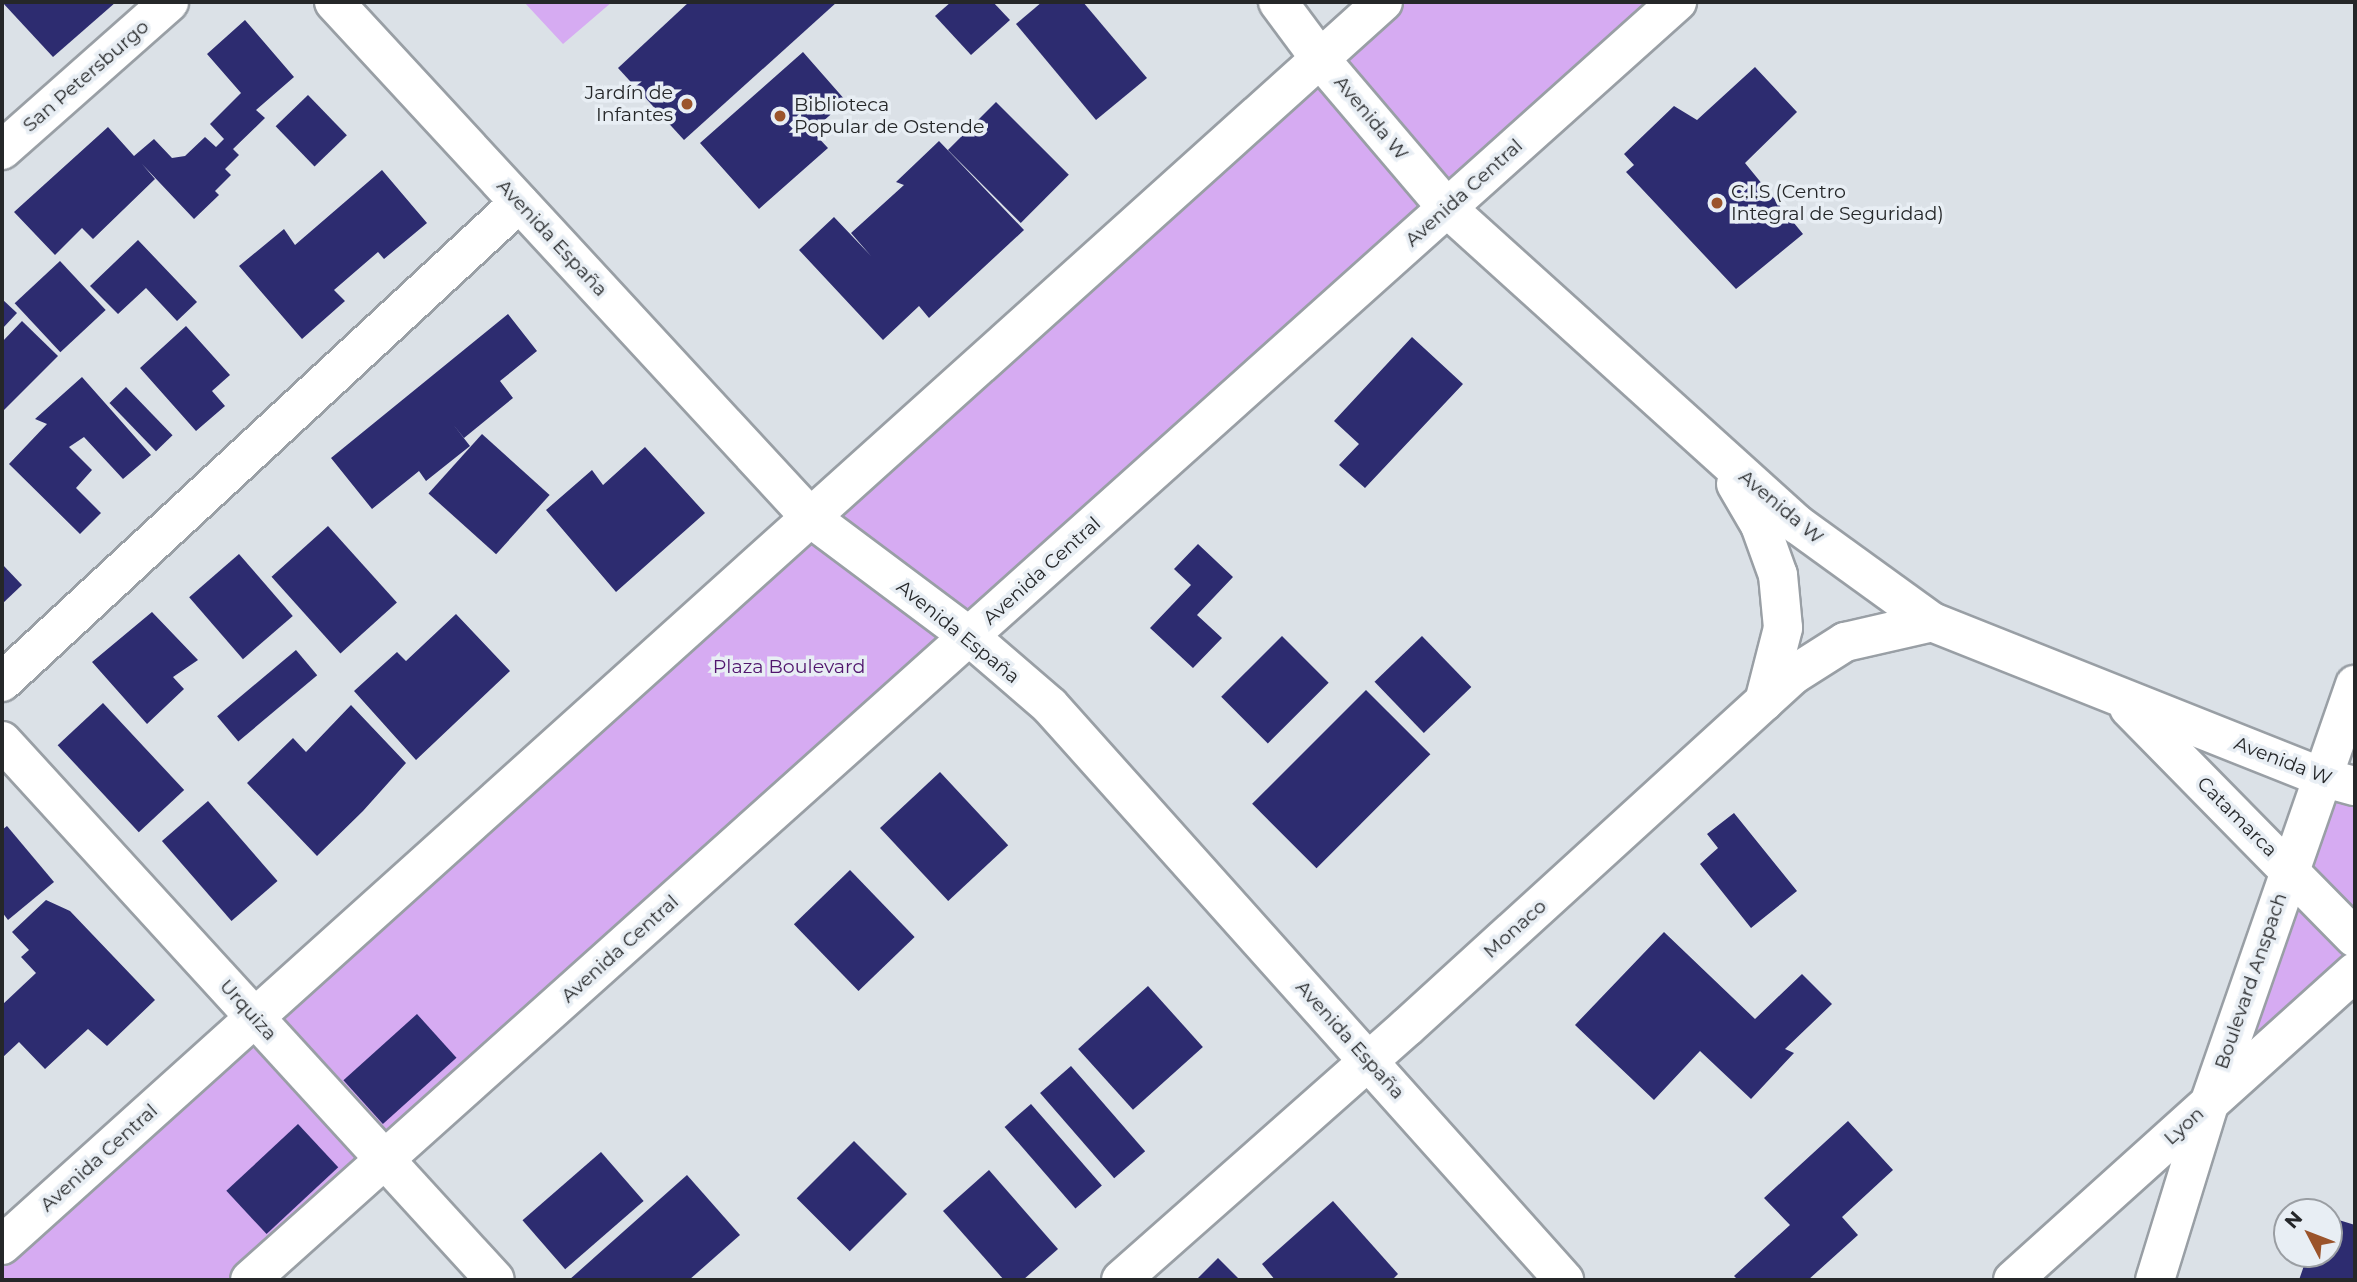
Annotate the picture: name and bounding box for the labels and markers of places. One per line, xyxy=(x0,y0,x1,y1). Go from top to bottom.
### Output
place label: Jardín de Infantes xyxy=(585,82,673,126)
place label: Biblioteca Popular de Ostende xyxy=(794,94,984,138)
marker: Jardín de Infantes xyxy=(679,96,695,112)
marker: Biblioteca Popular de Ostende xyxy=(772,108,788,124)
place label: C.I.S (Centro Integral de Seguridad) xyxy=(1731,181,1944,225)
marker: C.I.S (Centro Integral de Seguridad) xyxy=(1709,195,1725,211)

